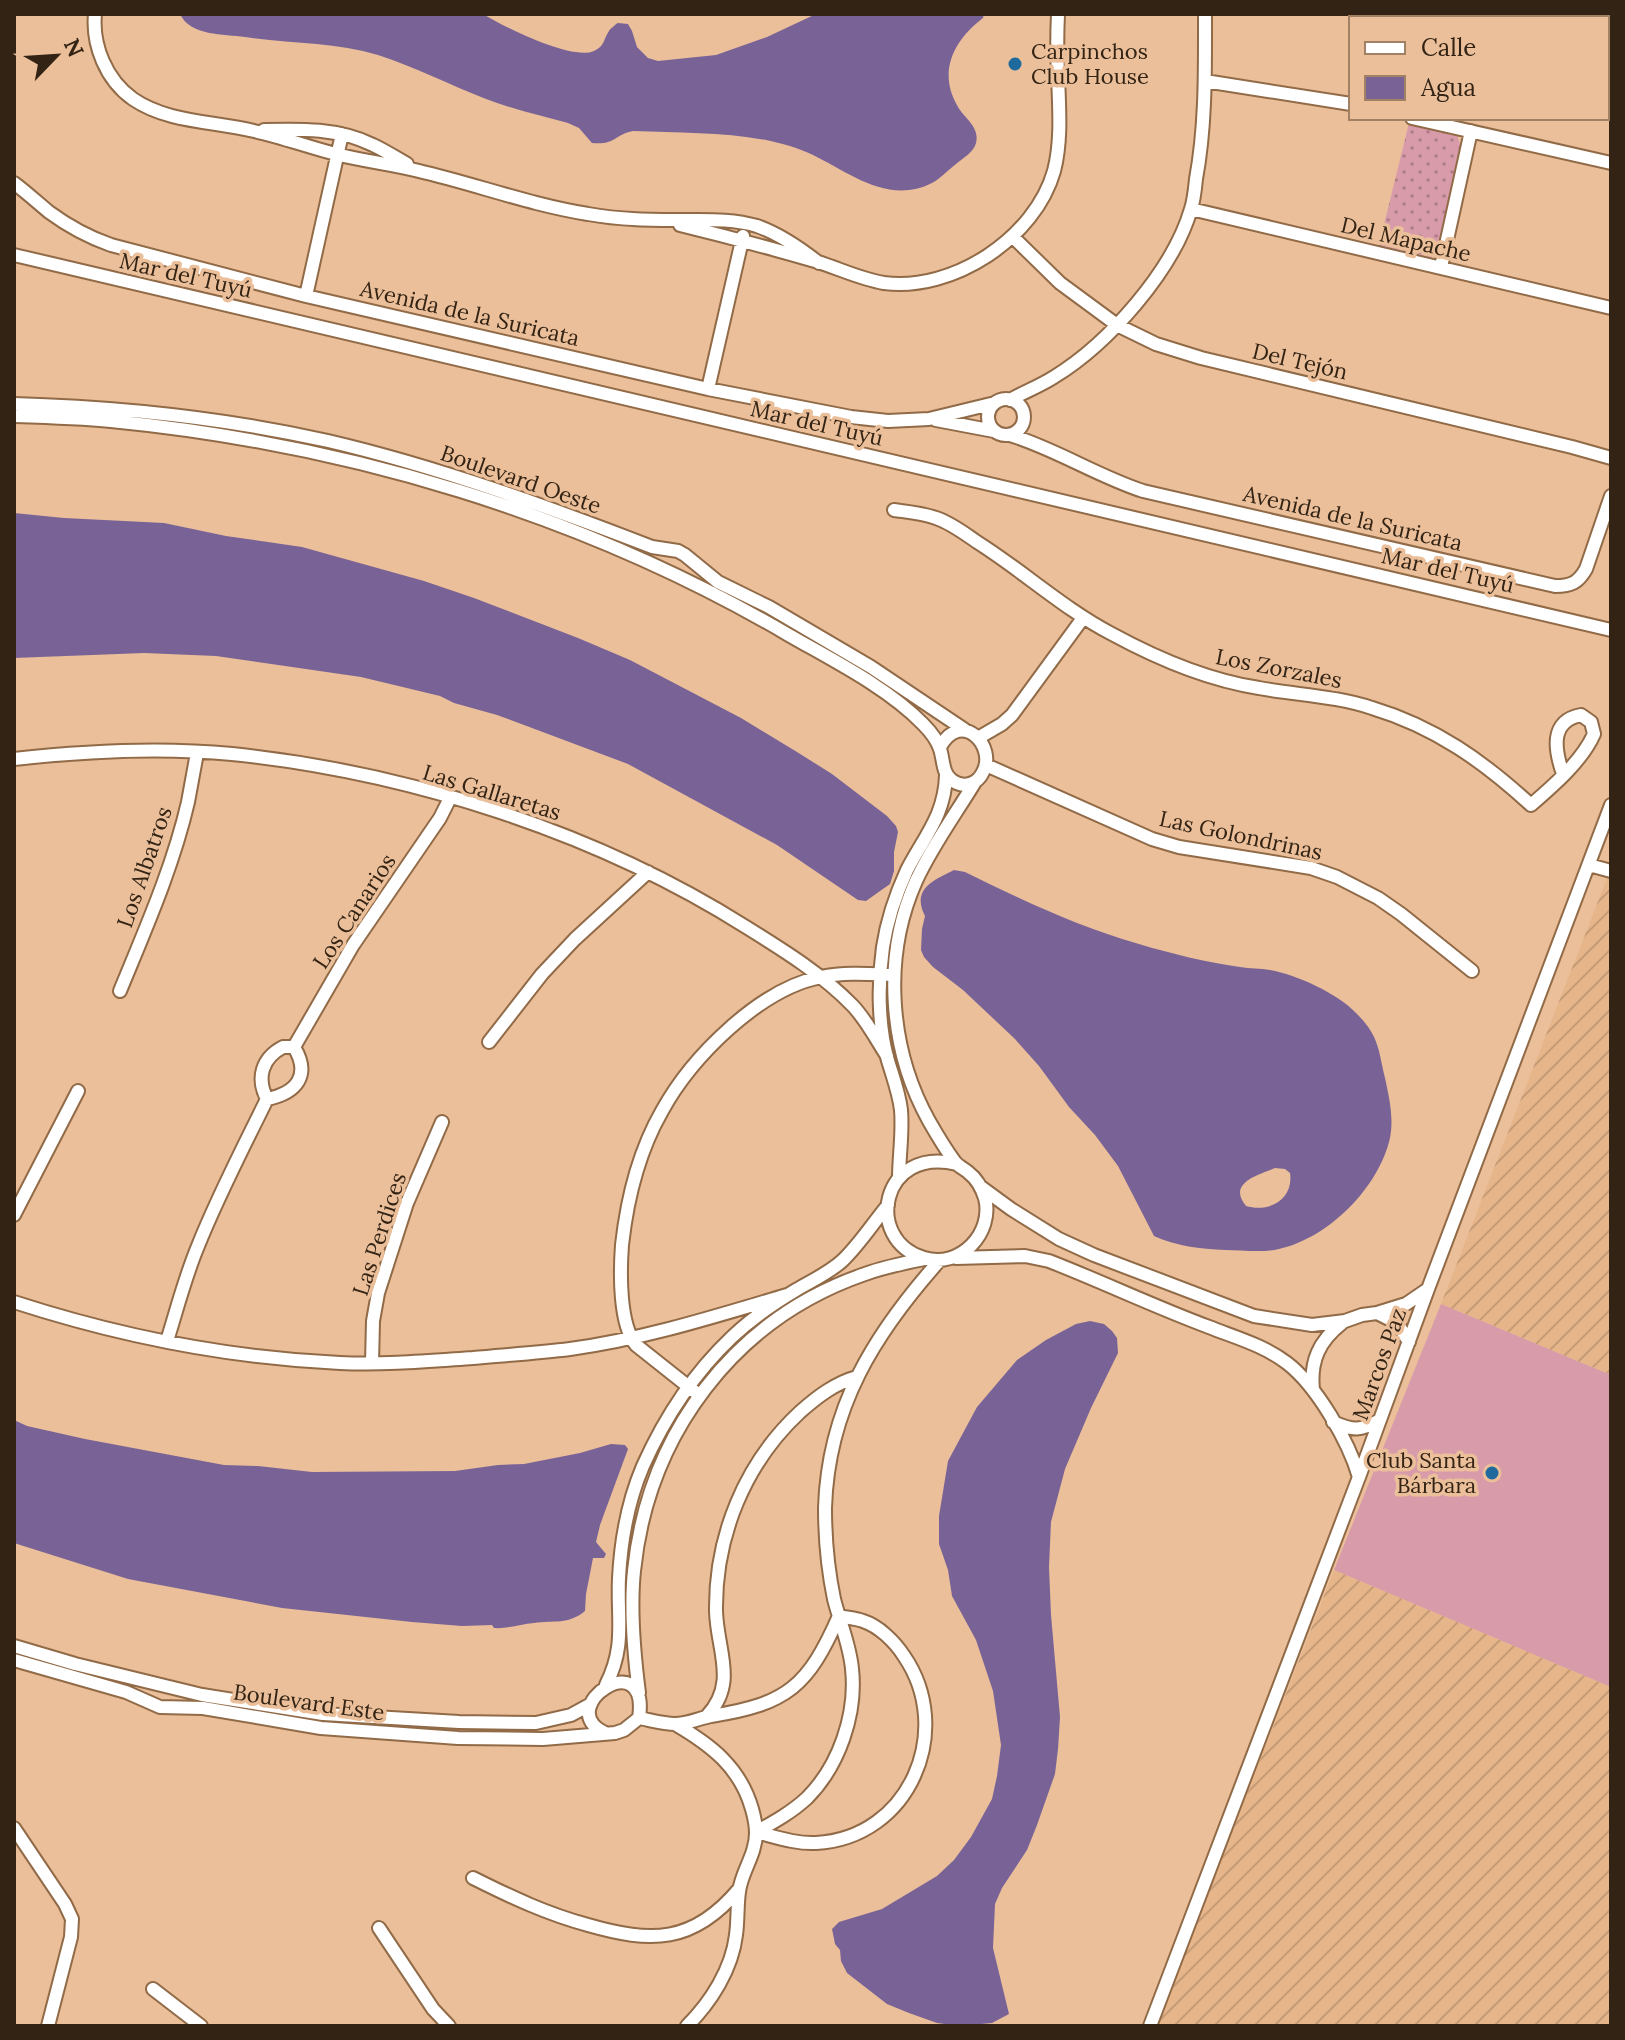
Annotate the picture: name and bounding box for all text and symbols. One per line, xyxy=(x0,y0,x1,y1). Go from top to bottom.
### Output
north arrow xyxy=(16,16,96,96)
legend xyxy=(1349,16,1609,120)
text: Calle xyxy=(1421,32,1476,63)
text: N xyxy=(58,34,90,61)
place label: Carpinchos Club House xyxy=(1031,37,1149,90)
marker: Carpinchos Club House xyxy=(1006,55,1024,73)
text: Agua xyxy=(1420,72,1476,103)
street label: Del Mapache xyxy=(1338,210,1474,268)
street label: Mar del Tuyú xyxy=(117,246,255,304)
street label: Avenida de la Suricata xyxy=(357,274,582,352)
street label: Del Tejón xyxy=(1250,336,1350,386)
street label: Mar del Tuyú xyxy=(748,394,886,452)
street label: Boulevard Oeste xyxy=(437,438,605,520)
street label: Avenida de la Suricata xyxy=(1240,479,1465,557)
street label: Mar del Tuyú xyxy=(1379,541,1517,599)
street label: Los Zorzales xyxy=(1213,642,1345,694)
street label: Las Gallaretas xyxy=(419,758,565,826)
street label: Los Albatros xyxy=(110,803,178,931)
street label: Las Golondrinas xyxy=(1157,804,1325,866)
street label: Los Canarios xyxy=(306,848,402,974)
street label: Las Perdices xyxy=(346,1169,412,1299)
street label: Marcos Paz xyxy=(1346,1304,1412,1424)
place label: Club Santa Bárbara xyxy=(1366,1446,1476,1499)
marker: Club Santa Bárbara xyxy=(1483,1464,1501,1482)
street label: Boulevard Este xyxy=(232,1678,386,1726)

